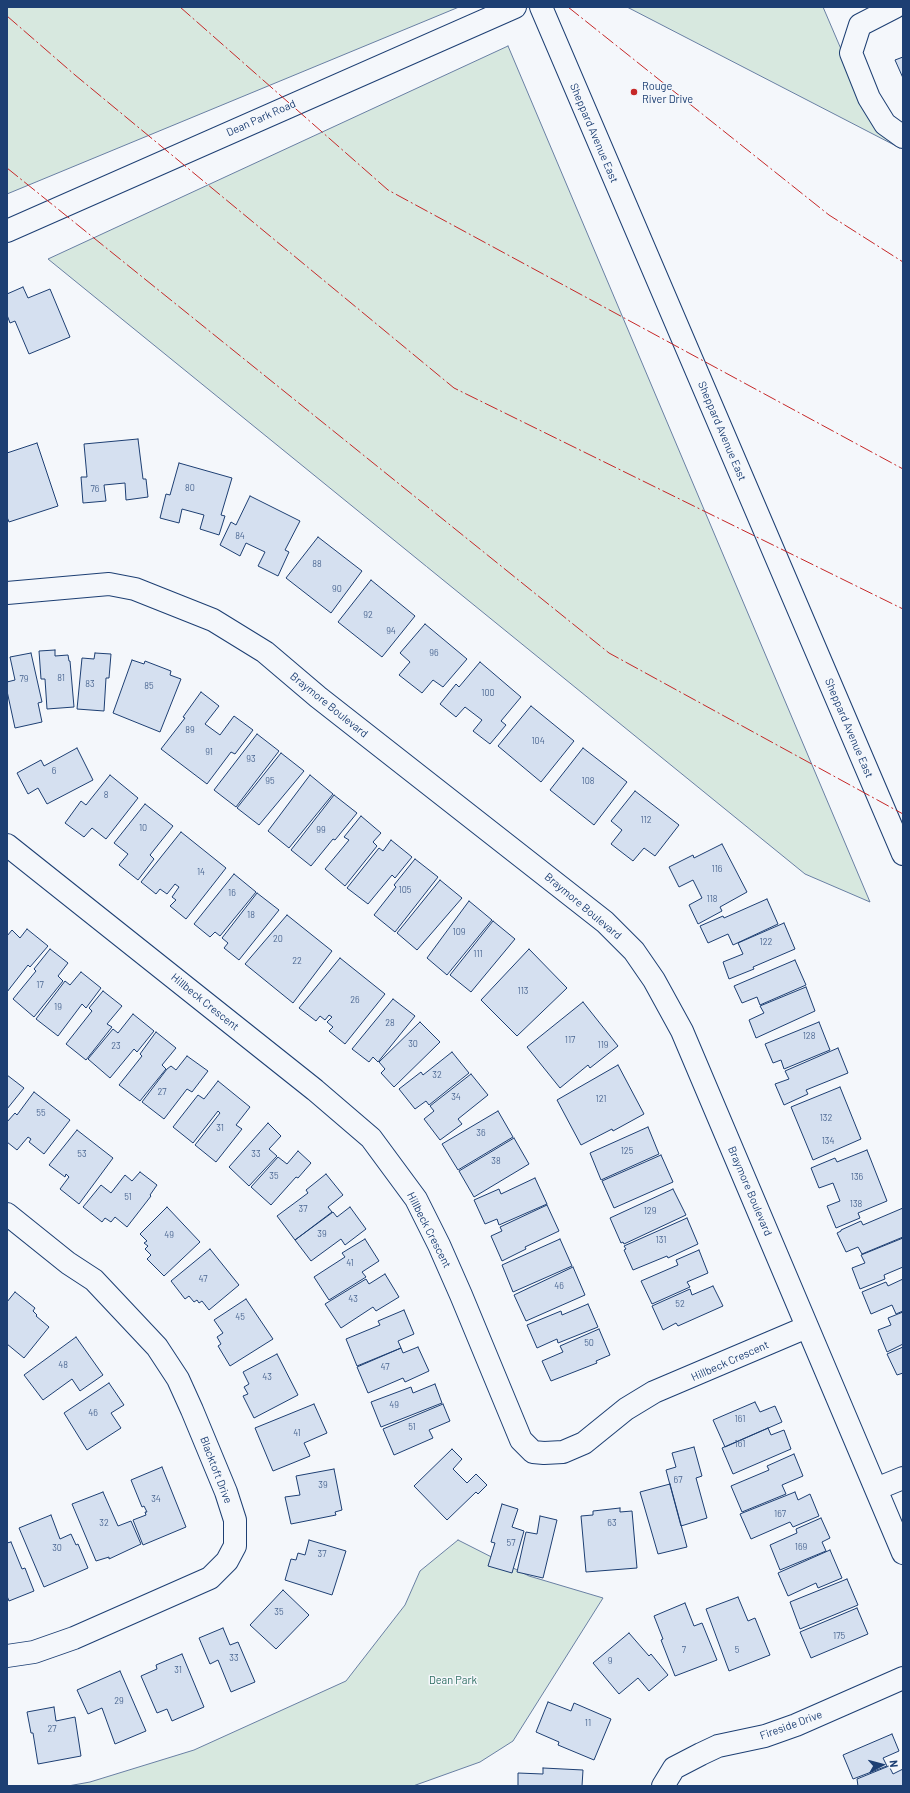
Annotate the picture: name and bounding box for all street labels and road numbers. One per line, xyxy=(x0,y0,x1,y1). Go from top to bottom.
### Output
street label: Sheppard Avenue East xyxy=(567,81,621,185)
street label: Dean Park Road xyxy=(224,97,298,139)
street label: Sheppard Avenue East xyxy=(695,379,749,483)
street label: Braymore Boulevard xyxy=(287,670,371,740)
street label: Sheppard Avenue East xyxy=(822,676,876,780)
street label: Braymore Boulevard xyxy=(542,870,624,942)
street label: Hillbeck Crescent xyxy=(168,971,242,1033)
street label: Braymore Boulevard xyxy=(725,1144,775,1238)
street label: Hillbeck Crescent xyxy=(404,1190,454,1270)
street label: Hillbeck Crescent xyxy=(689,1338,771,1384)
street label: Blacktoft Drive xyxy=(197,1435,235,1505)
street label: Fireside Drive xyxy=(758,1708,824,1742)

